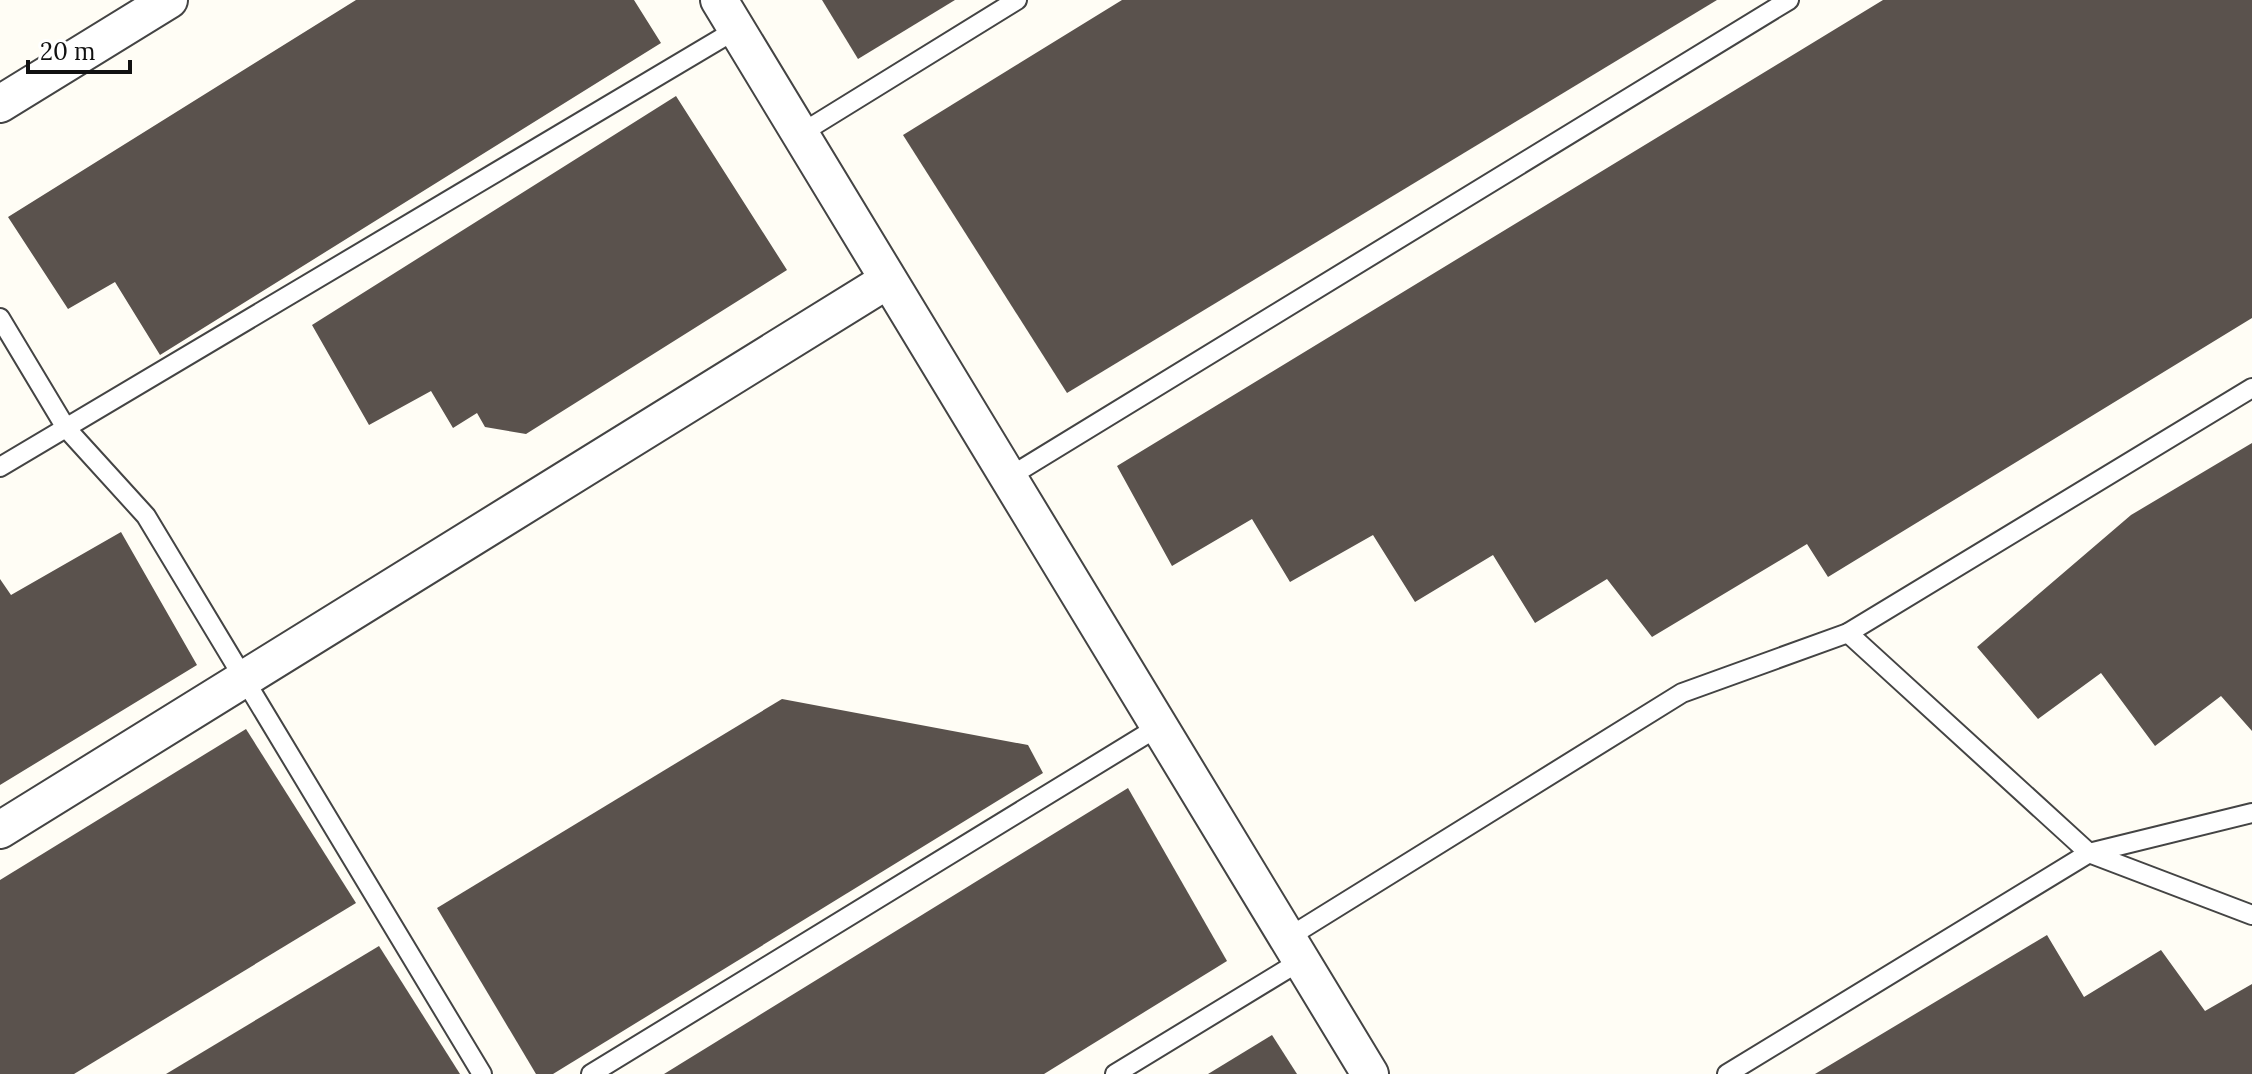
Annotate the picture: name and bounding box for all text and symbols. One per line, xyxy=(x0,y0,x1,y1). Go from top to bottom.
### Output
scale bar xyxy=(28,24,130,74)
text: 20 m xyxy=(40,36,96,67)

